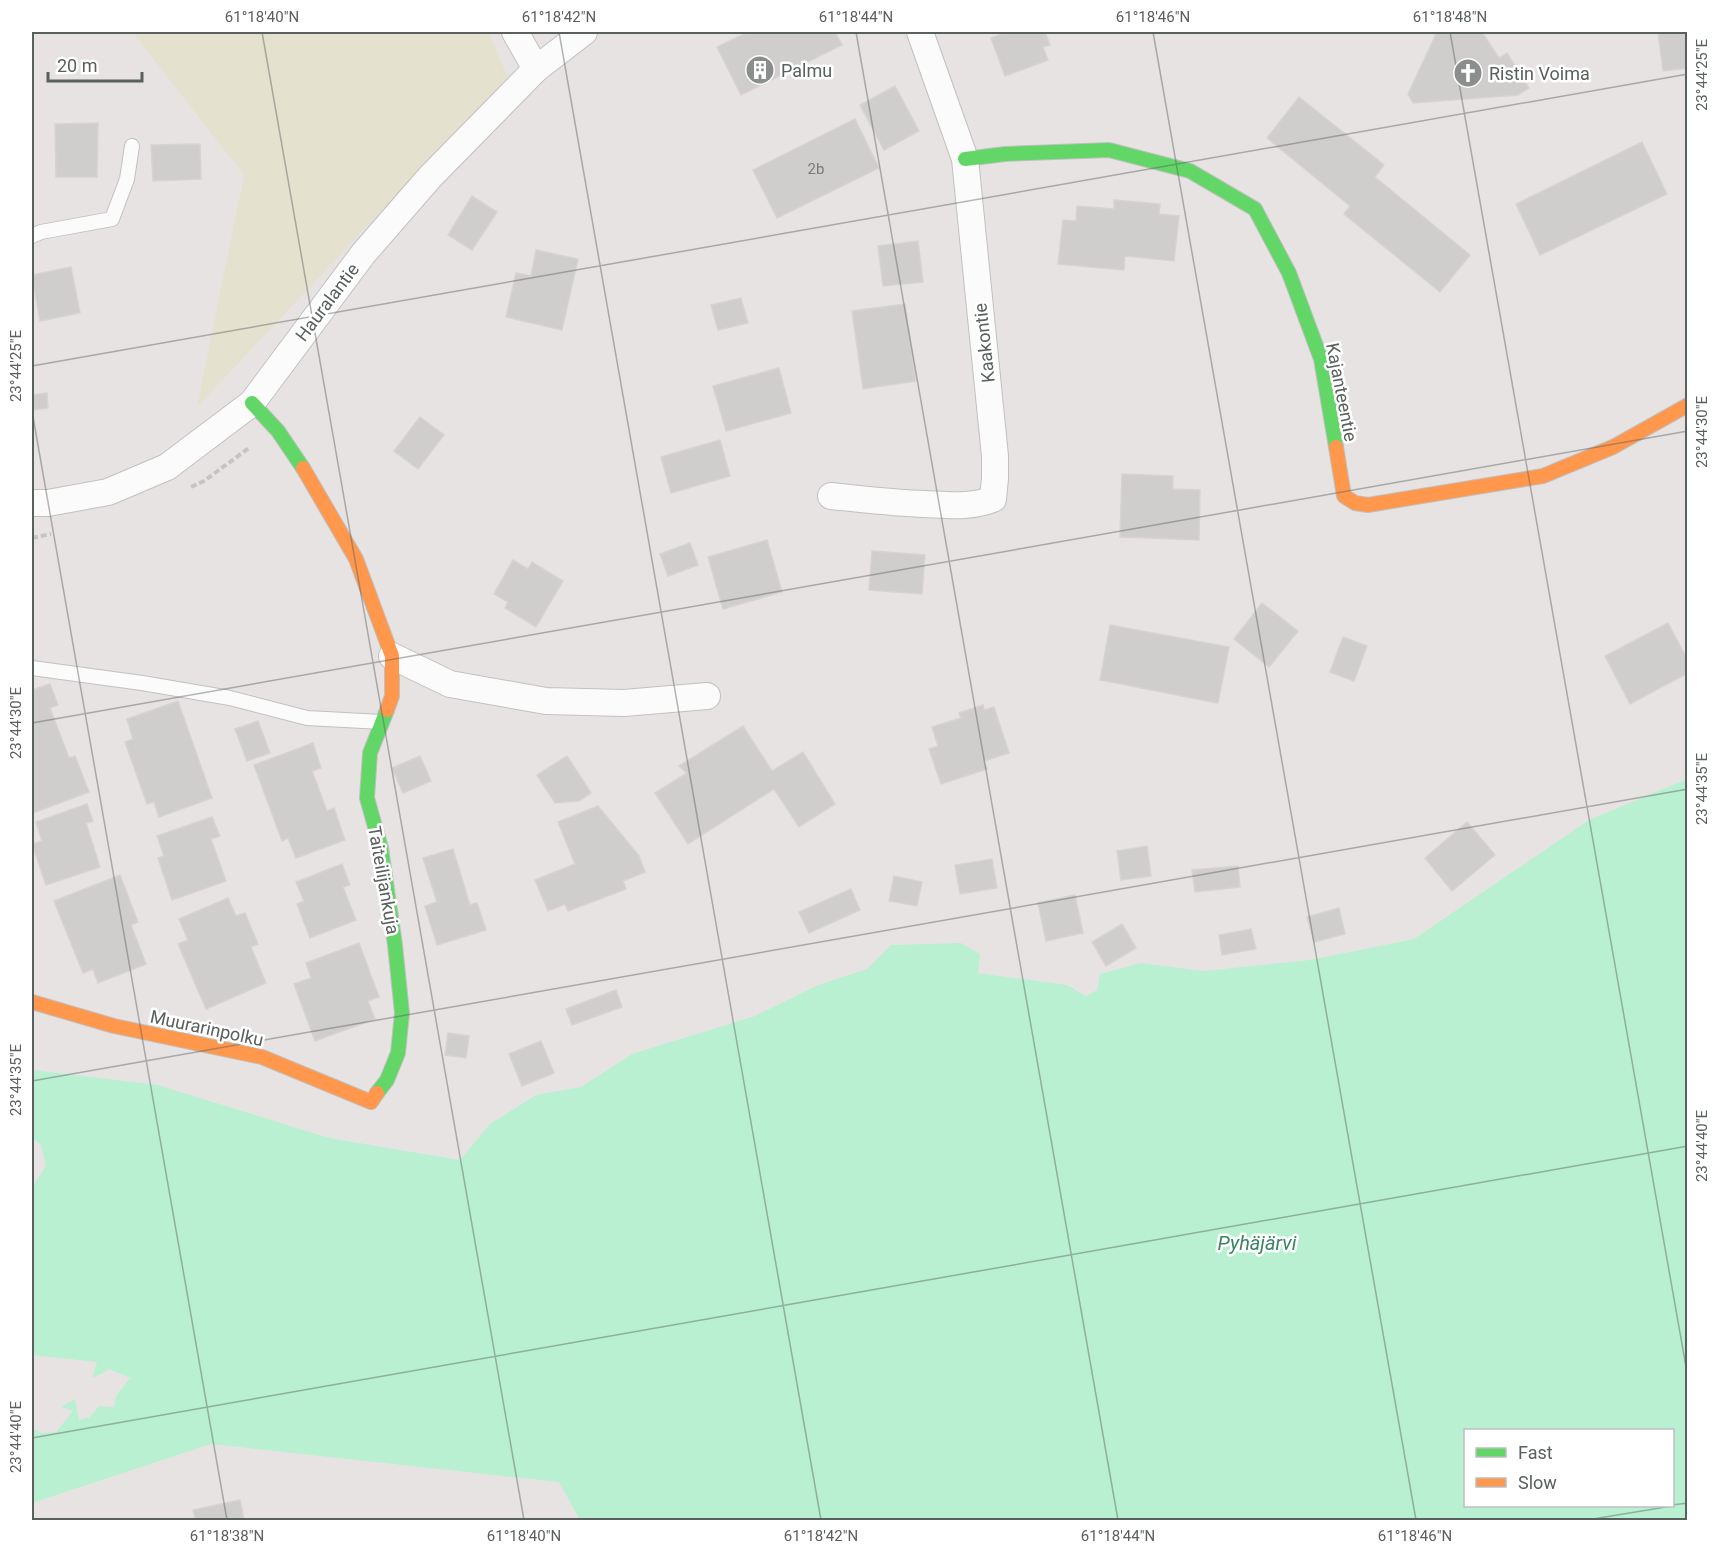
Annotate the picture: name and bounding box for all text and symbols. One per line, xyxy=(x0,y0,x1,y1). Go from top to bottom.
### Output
text: 61°18'40"N xyxy=(225,8,299,26)
text: 61°18'42"N xyxy=(522,8,596,26)
text: 61°18'44"N xyxy=(819,8,893,26)
text: 61°18'46"N xyxy=(1116,8,1190,26)
text: 61°18'48"N xyxy=(1413,8,1487,26)
text: 23°44'25"E xyxy=(1693,38,1711,111)
scale bar xyxy=(48,45,142,83)
building icon: Palmu xyxy=(744,54,776,86)
text: 20 m xyxy=(57,55,97,76)
church icon: Ristin Voima xyxy=(1452,57,1484,89)
place label: Palmu xyxy=(781,60,832,81)
place label: Ristin Voima xyxy=(1489,63,1590,84)
house number: 2b xyxy=(808,160,824,178)
street label: Hauralantie xyxy=(291,259,363,345)
street label: Kaakontie xyxy=(969,302,999,384)
text: 23°44'25"E xyxy=(7,329,25,402)
street label: Kajanteentie xyxy=(1322,341,1362,443)
text: 23°44'30"E xyxy=(1693,395,1711,468)
text: 23°44'30"E xyxy=(7,686,25,759)
text: 23°44'35"E xyxy=(1693,752,1711,825)
street label: Taiteilijankuja xyxy=(364,824,404,936)
street label: Muurarinpolku xyxy=(148,1006,266,1050)
text: 23°44'35"E xyxy=(7,1043,25,1116)
text: 23°44'40"E xyxy=(1693,1109,1711,1182)
water label: Pyhäjärvi xyxy=(1218,1231,1297,1255)
text: 23°44'40"E xyxy=(7,1400,25,1473)
legend xyxy=(1464,1429,1674,1507)
text: Fast xyxy=(1518,1442,1553,1463)
text: Slow xyxy=(1518,1472,1557,1493)
text: 61°18'38"N xyxy=(190,1527,264,1545)
text: 61°18'40"N xyxy=(487,1527,561,1545)
text: 61°18'42"N xyxy=(784,1527,858,1545)
text: 61°18'44"N xyxy=(1081,1527,1155,1545)
text: 61°18'46"N xyxy=(1378,1527,1452,1545)

